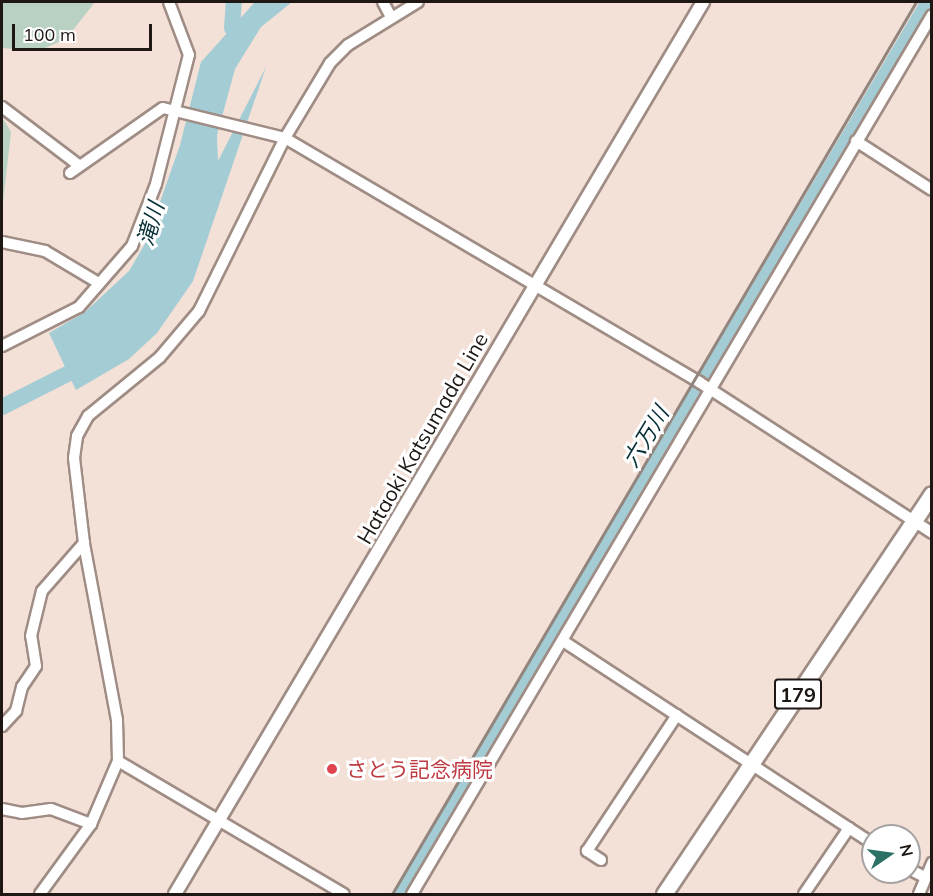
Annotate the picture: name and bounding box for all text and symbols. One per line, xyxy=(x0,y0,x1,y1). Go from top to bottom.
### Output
scale bar xyxy=(15,12,154,50)
text: 100 m xyxy=(23,23,76,46)
water label: 滝川 xyxy=(132,199,170,249)
street label: Hataoki Katsumada Line xyxy=(351,328,493,548)
water label: 六万川 xyxy=(618,402,674,472)
road number: 179 xyxy=(774,677,822,711)
place label: さとう記念病院 xyxy=(346,756,493,782)
marker: さとう記念病院 xyxy=(323,760,341,778)
north arrow xyxy=(861,824,921,884)
text: N xyxy=(895,842,918,859)

